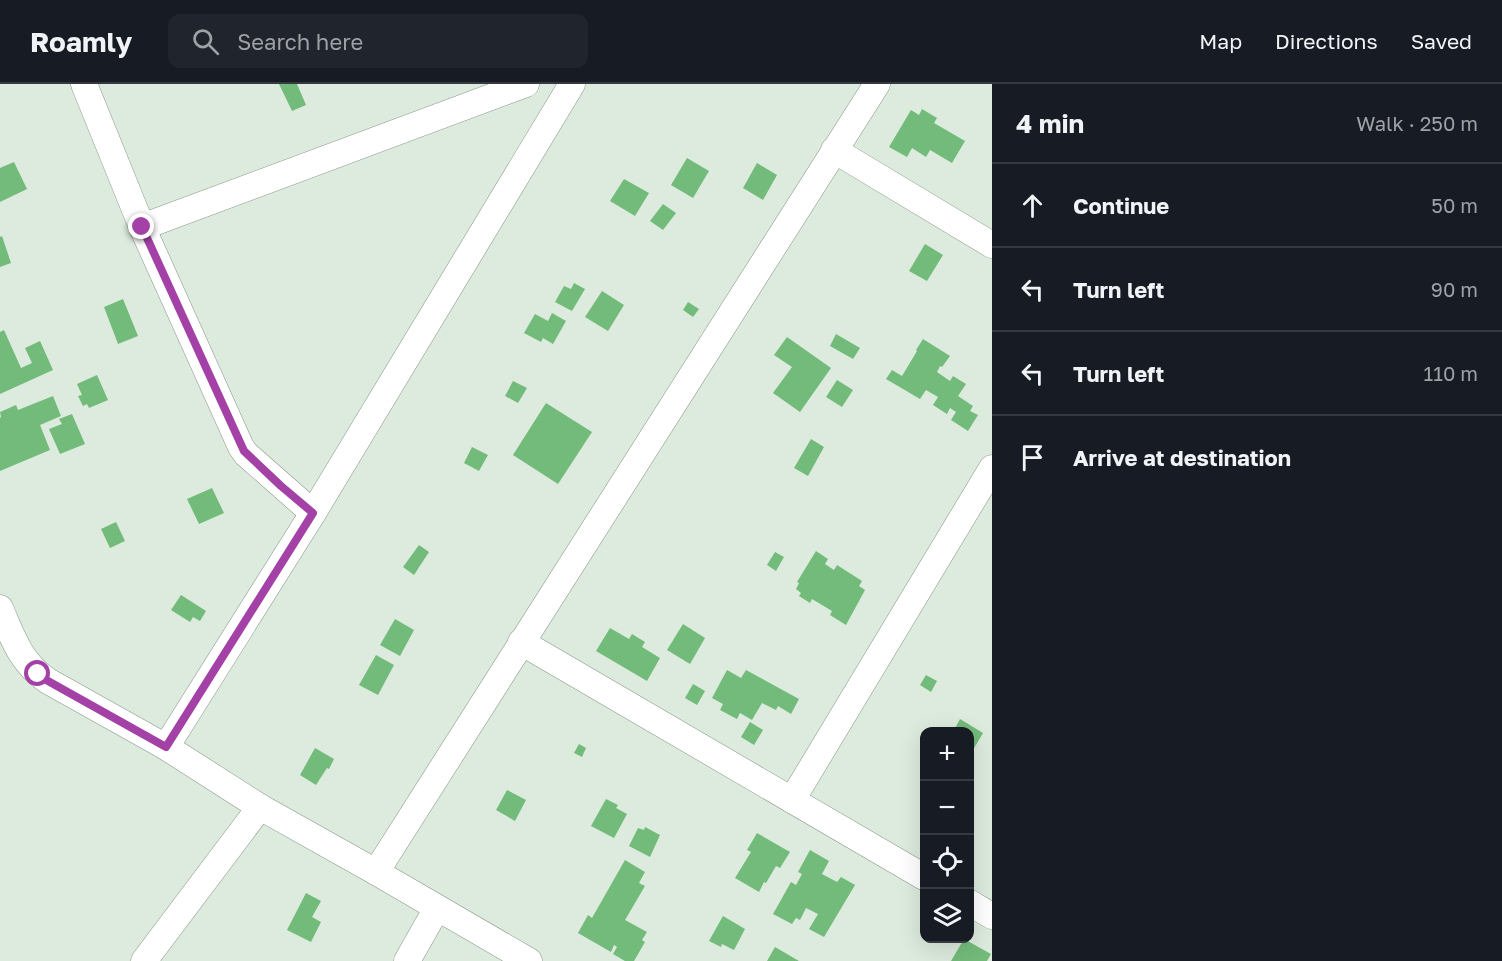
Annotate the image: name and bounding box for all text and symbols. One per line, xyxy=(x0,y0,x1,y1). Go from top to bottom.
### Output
search box xyxy=(168,14,588,68)
text: Roamly xyxy=(30,25,132,58)
icon: search xyxy=(189,25,222,58)
text: Search here xyxy=(237,28,363,55)
text: Map xyxy=(1199,28,1242,54)
text: Directions xyxy=(1275,28,1378,54)
text: Saved xyxy=(1411,28,1472,54)
text: 4 min xyxy=(1016,108,1084,139)
text: Walk · 250 m xyxy=(1356,111,1478,135)
icon: ahead xyxy=(1016,189,1049,222)
text: Continue xyxy=(1073,192,1169,219)
text: 50 m xyxy=(1431,193,1478,217)
route end xyxy=(128,213,154,239)
icon: left xyxy=(1016,273,1049,306)
text: Turn left xyxy=(1073,276,1164,303)
text: 90 m xyxy=(1431,277,1478,301)
icon: left xyxy=(1016,357,1049,390)
text: Turn left xyxy=(1073,360,1164,387)
text: 110 m xyxy=(1424,361,1478,385)
icon: arrive xyxy=(1016,441,1049,474)
text: Arrive at destination xyxy=(1073,444,1291,471)
route start xyxy=(24,660,50,686)
map controls xyxy=(920,727,974,943)
button: + xyxy=(920,727,974,781)
button: − xyxy=(920,781,974,835)
button: locate xyxy=(920,835,974,889)
button: layers xyxy=(920,889,974,943)

